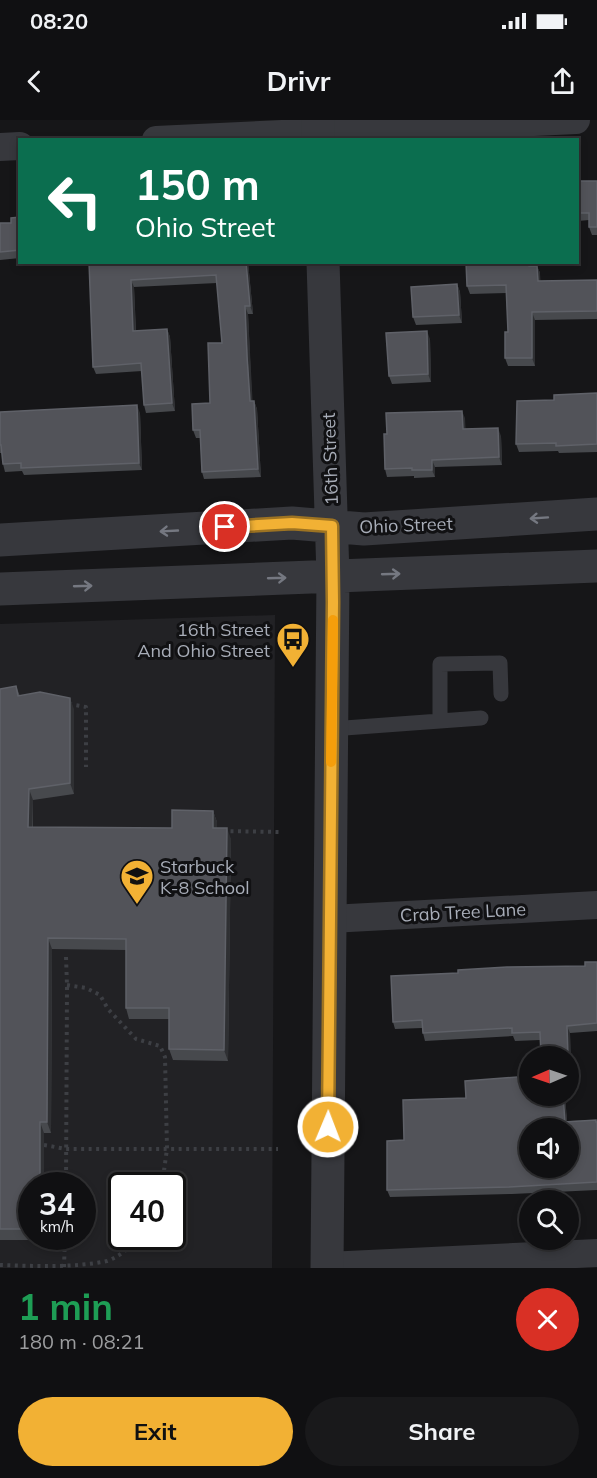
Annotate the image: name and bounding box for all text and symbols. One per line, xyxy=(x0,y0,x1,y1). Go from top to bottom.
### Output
text: 08:20 xyxy=(30,7,88,35)
text: Drivr xyxy=(267,64,330,98)
icon: back xyxy=(18,65,51,98)
icon: share xyxy=(546,65,579,98)
text: 150 m xyxy=(135,158,260,211)
icon: left xyxy=(36,162,114,240)
text: Ohio Street xyxy=(135,210,275,244)
street label: 16th Street xyxy=(317,412,343,506)
pin xyxy=(199,501,250,552)
icon: arrive xyxy=(208,510,241,543)
street label: Ohio Street xyxy=(359,512,453,538)
one-way arrow xyxy=(529,513,549,524)
one-way arrow xyxy=(159,525,179,536)
one-way arrow xyxy=(381,568,401,580)
one-way arrow xyxy=(267,573,287,584)
one-way arrow xyxy=(72,580,92,591)
place label: 16th Street And Ohio Street xyxy=(137,618,270,662)
bus stop icon: 16th Street And Ohio Street xyxy=(275,621,311,668)
place label: Starbuck K-8 School xyxy=(160,855,250,899)
school or university icon: Starbuck K-8 School xyxy=(119,858,155,905)
street label: Crab Tree Lane xyxy=(399,897,527,927)
north arrow xyxy=(519,1046,579,1106)
map controls xyxy=(519,1046,579,1250)
position arrow xyxy=(296,1095,360,1159)
button: sound xyxy=(519,1118,579,1178)
speed limit sign: 40 xyxy=(108,1172,186,1250)
text: 34 xyxy=(39,1185,75,1223)
button: search xyxy=(519,1190,579,1250)
text: km/h xyxy=(40,1217,74,1236)
text: 1 min xyxy=(18,1284,113,1329)
button: close xyxy=(516,1288,579,1351)
text: 180 m · 08:21 xyxy=(18,1329,144,1354)
button: Exit xyxy=(18,1397,293,1466)
button: Share xyxy=(305,1397,579,1466)

